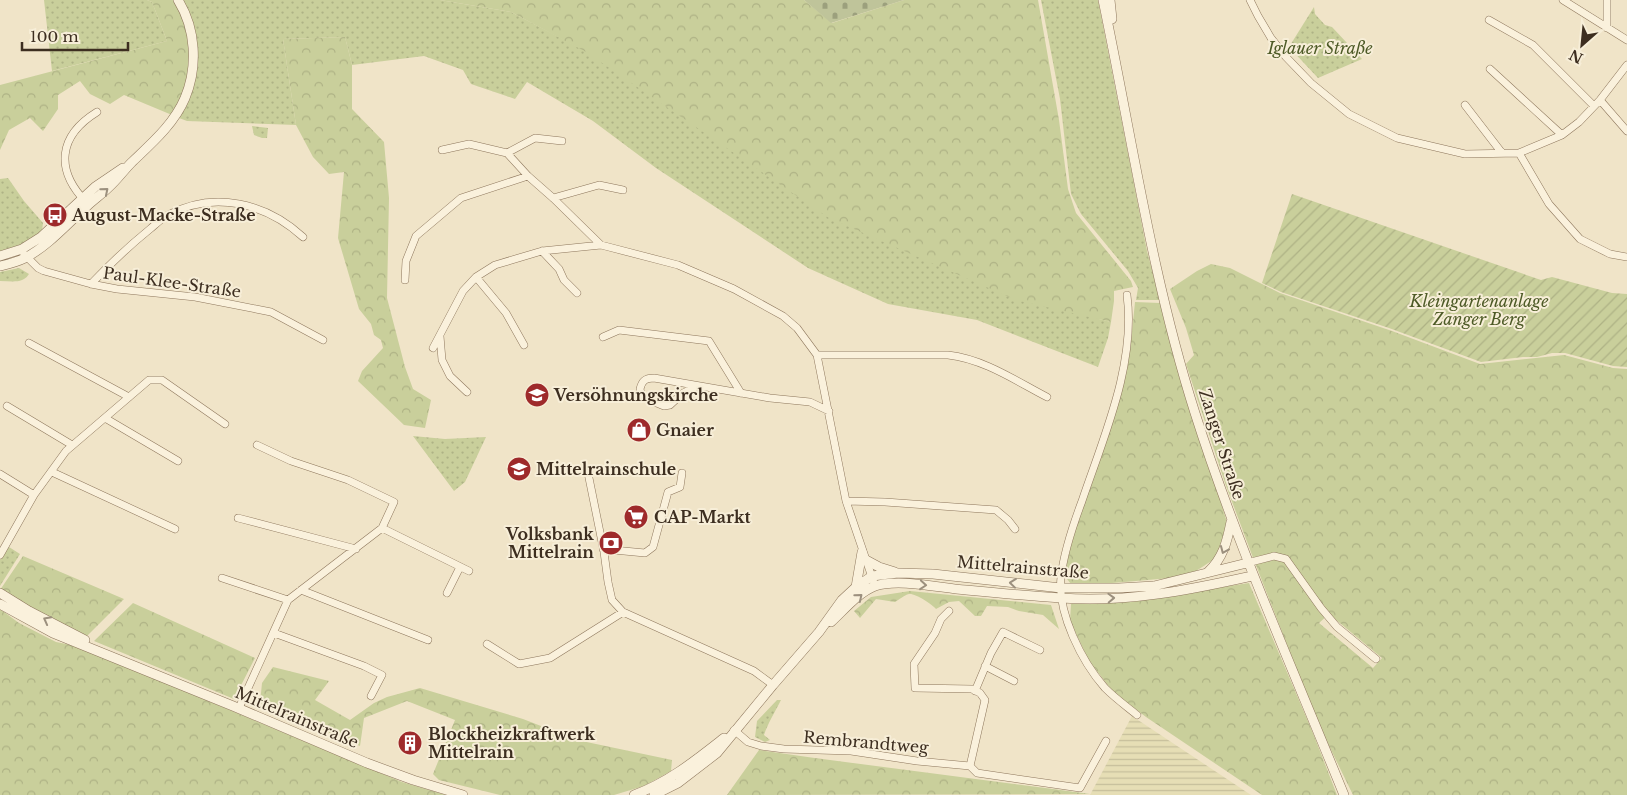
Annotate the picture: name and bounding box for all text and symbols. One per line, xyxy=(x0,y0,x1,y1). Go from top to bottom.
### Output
scale bar xyxy=(22,20,129,52)
north arrow xyxy=(1557,20,1607,70)
text: 100 m xyxy=(30,27,79,46)
park label: Iglauer Straße xyxy=(1266,38,1373,58)
text: N xyxy=(1566,46,1586,68)
one-way arrow xyxy=(99,187,108,196)
bus stop icon: August-Macke-Straße xyxy=(42,202,68,228)
place label: August-Macke-Straße xyxy=(71,205,256,225)
street label: Paul-Klee-Straße xyxy=(102,262,242,302)
park label: Kleingartenanlage Zanger Berg xyxy=(1409,291,1549,329)
school or university icon: Versöhnungskirche xyxy=(524,382,550,408)
place label: Versöhnungskirche xyxy=(553,385,718,405)
street label: Zanger Straße xyxy=(1195,386,1249,502)
shop icon: Gnaier xyxy=(626,417,652,443)
place label: Gnaier xyxy=(656,420,714,440)
school or university icon: Mittelrainschule xyxy=(506,456,532,482)
place label: Mittelrainschule xyxy=(536,459,676,479)
supermarket icon: CAP-Markt xyxy=(623,504,649,530)
place label: CAP-Markt xyxy=(654,507,752,527)
place label: Volksbank Mittelrain xyxy=(505,524,594,562)
bank icon: Volksbank Mittelrain xyxy=(598,530,624,556)
one-way arrow xyxy=(1219,545,1230,554)
street label: Mittelrainstraße xyxy=(956,551,1090,583)
one-way arrow xyxy=(1008,578,1016,589)
one-way arrow xyxy=(920,579,928,590)
one-way arrow xyxy=(854,593,863,602)
one-way arrow xyxy=(1107,593,1115,604)
one-way arrow xyxy=(43,616,52,626)
street label: Mittelrainstraße xyxy=(232,682,362,752)
place label: Blockheizkraftwerk Mittelrain xyxy=(428,724,595,762)
street label: Rembrandtweg xyxy=(802,727,930,757)
building icon: Blockheizkraftwerk Mittelrain xyxy=(397,730,423,756)

